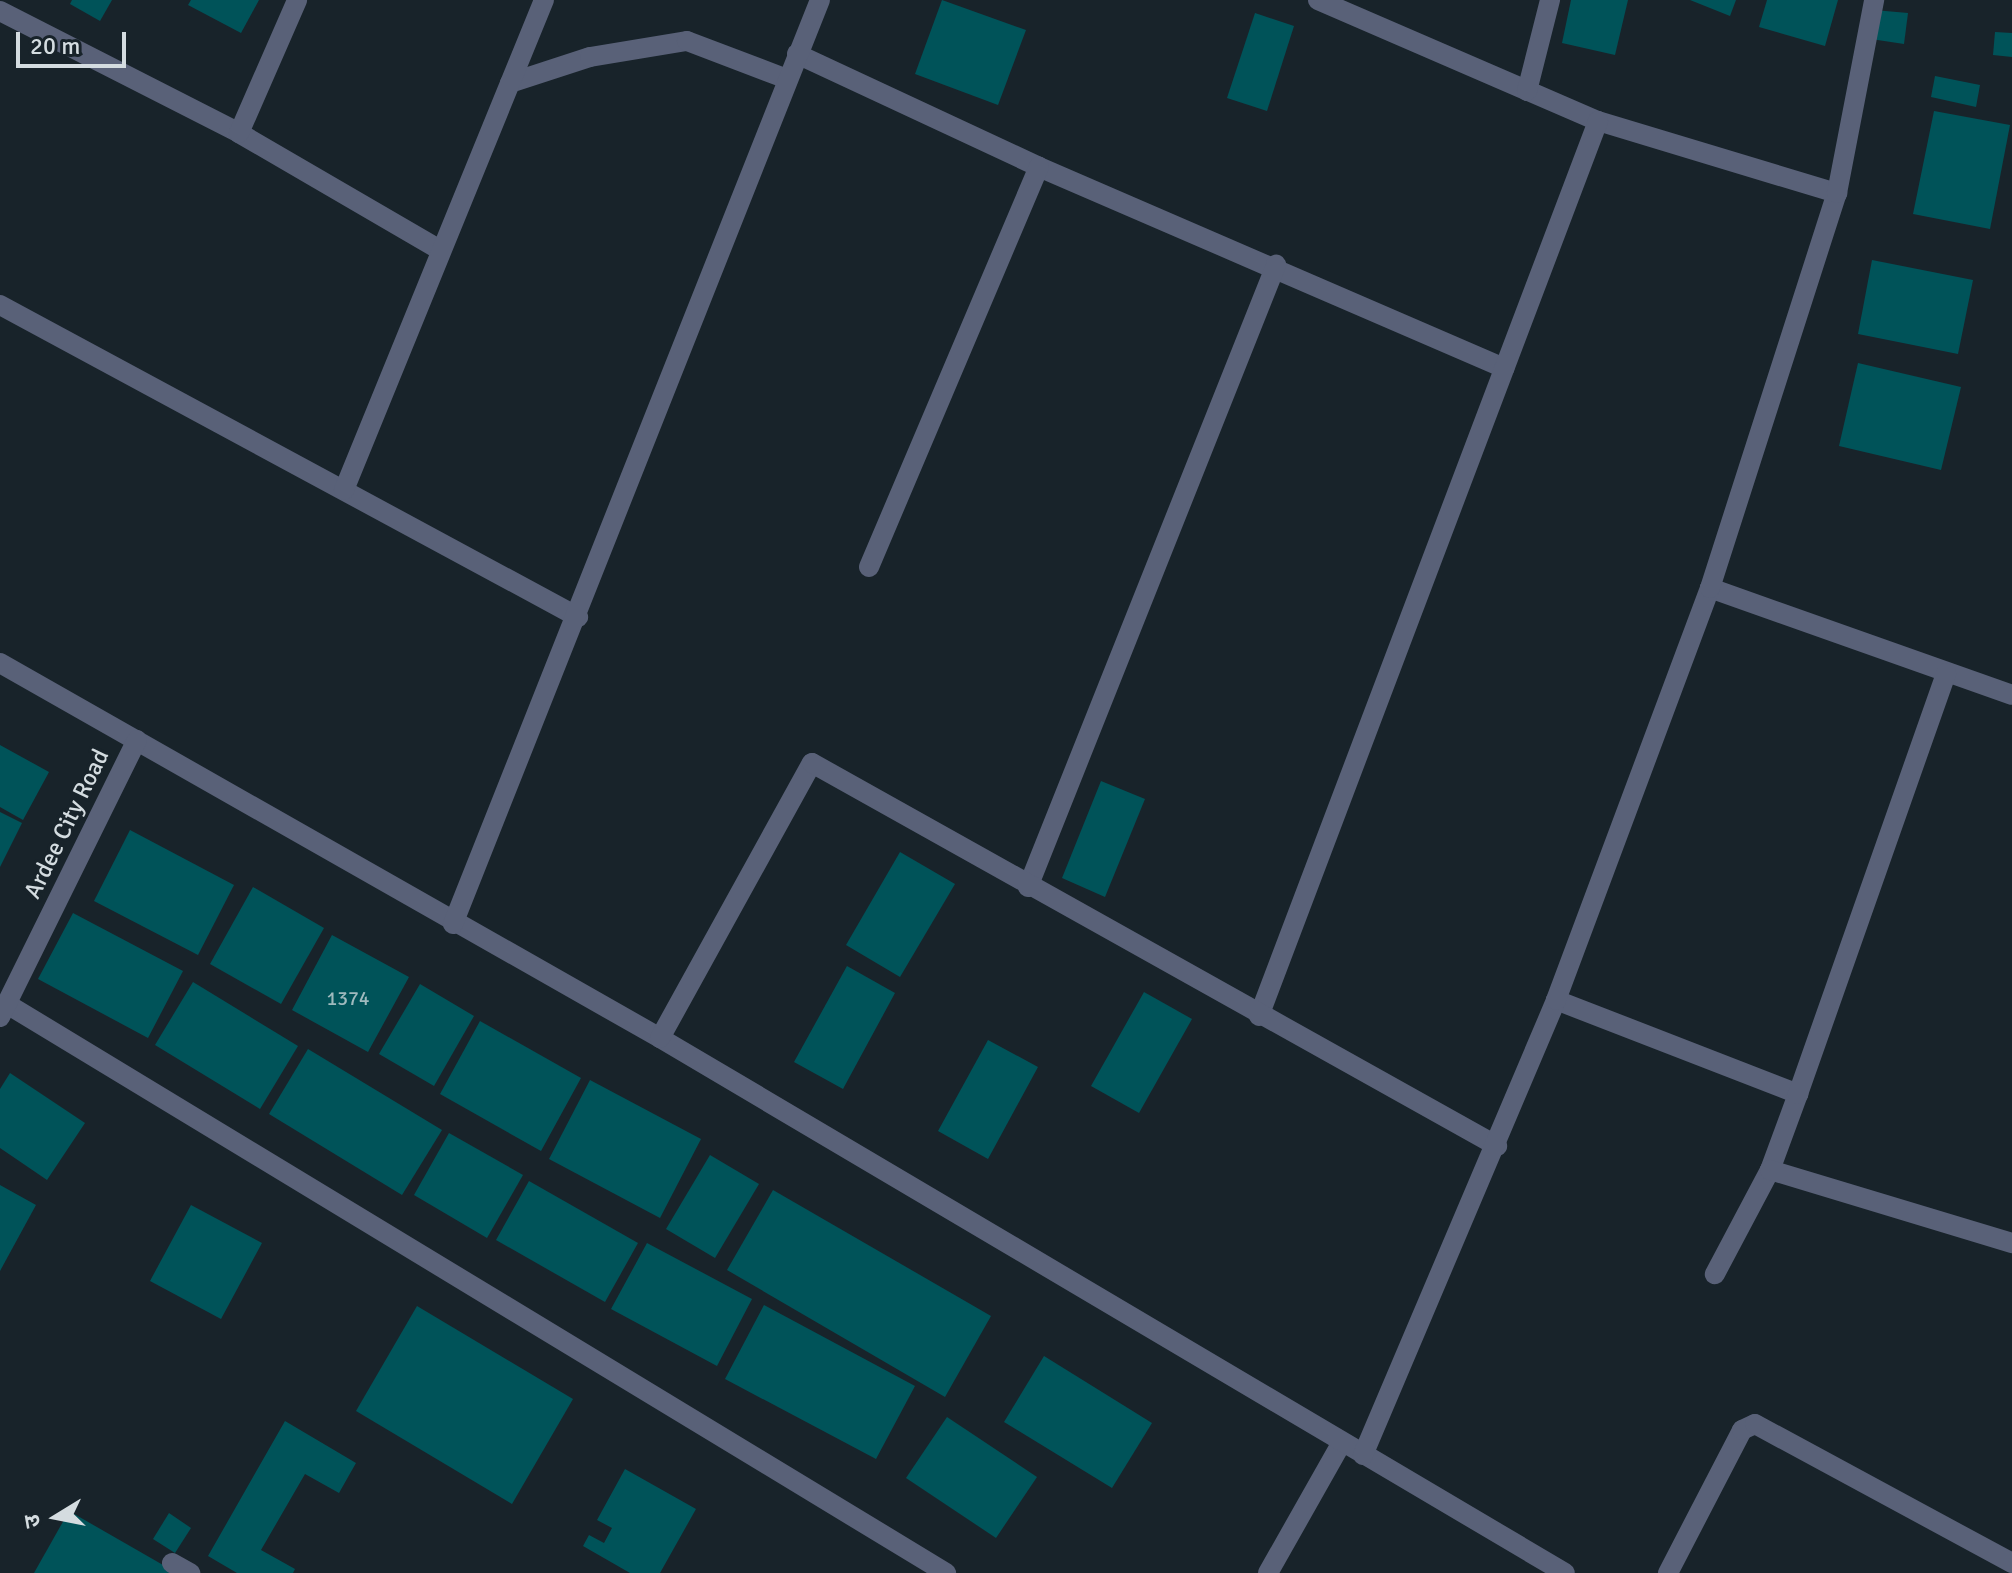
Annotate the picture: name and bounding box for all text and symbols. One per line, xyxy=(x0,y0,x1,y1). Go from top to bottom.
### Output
scale bar xyxy=(20,16,130,66)
text: 20 m xyxy=(30,31,80,61)
street label: Ardee City Road xyxy=(18,745,116,903)
house number: 1374 xyxy=(326,986,370,1010)
north arrow xyxy=(16,1477,96,1557)
text: उ xyxy=(17,1513,46,1530)

